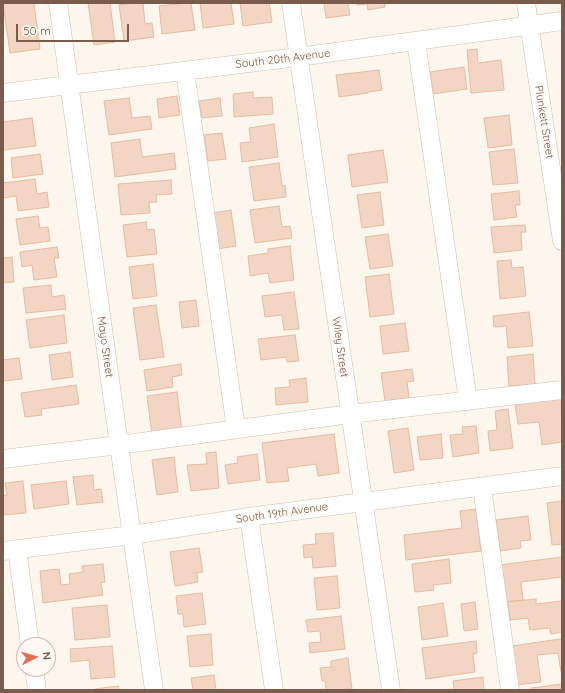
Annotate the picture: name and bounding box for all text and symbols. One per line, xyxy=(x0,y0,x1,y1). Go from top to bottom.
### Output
scale bar xyxy=(18,16,131,42)
text: 50 m xyxy=(23,23,51,38)
street label: South 20th Avenue xyxy=(235,47,331,71)
street label: Plunkett Street xyxy=(532,84,556,160)
street label: Mayo Street xyxy=(94,316,116,378)
street label: Wiley Street xyxy=(329,316,351,378)
street label: South 19th Avenue xyxy=(235,500,329,526)
north arrow xyxy=(16,637,56,677)
text: N xyxy=(40,651,54,661)

